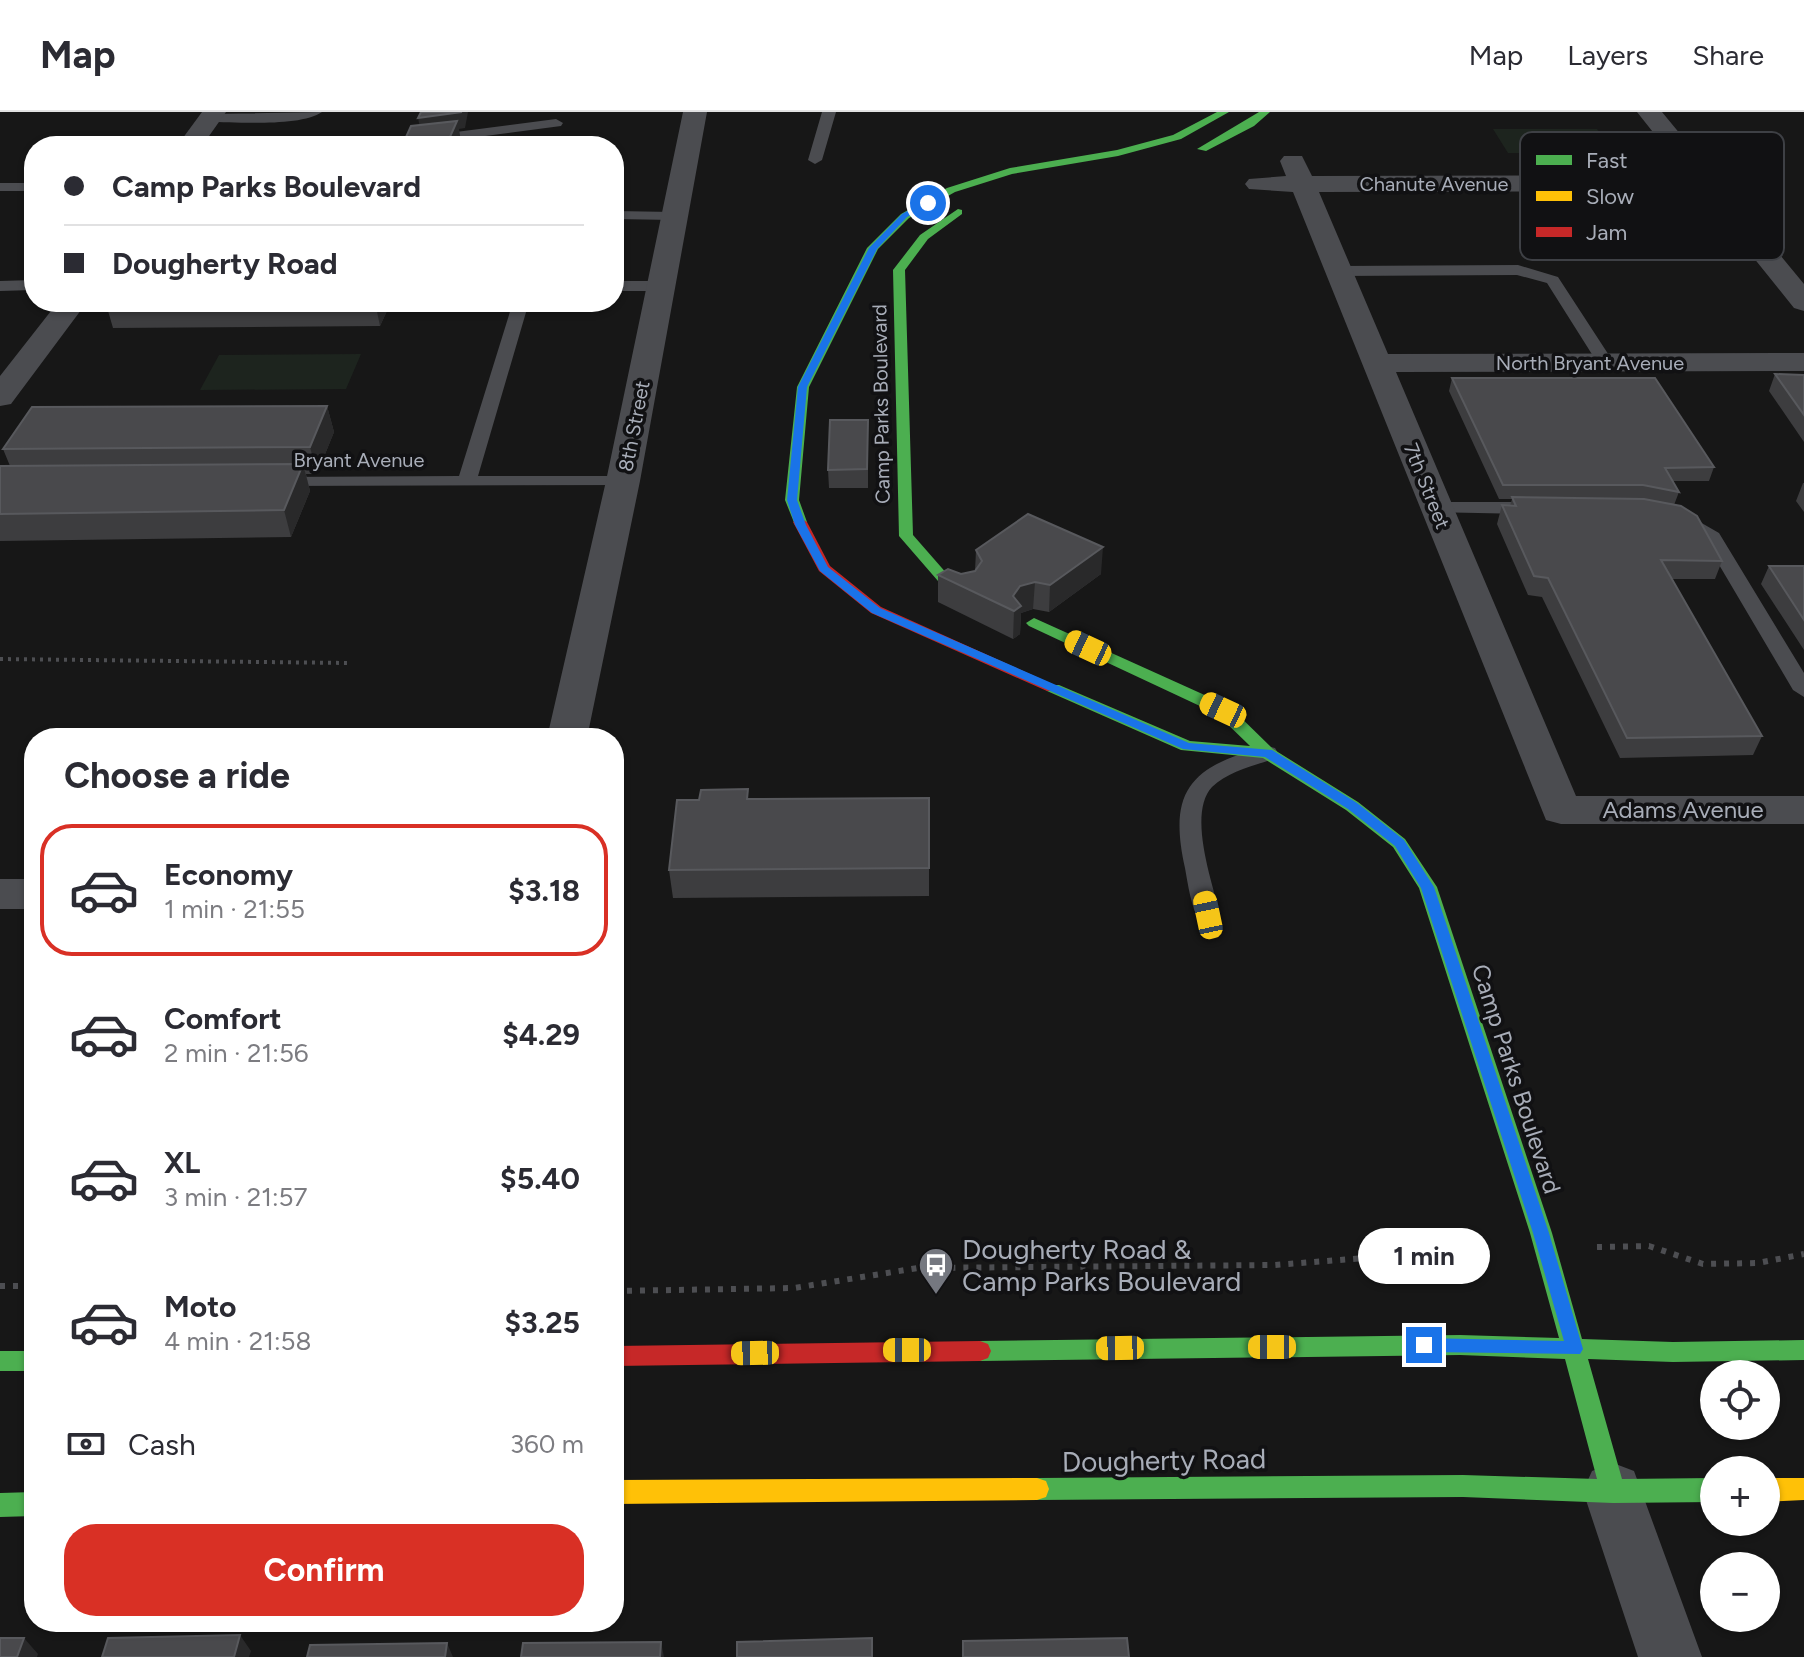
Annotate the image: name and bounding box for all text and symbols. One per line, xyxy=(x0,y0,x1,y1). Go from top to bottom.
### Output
text: Map xyxy=(40,32,116,78)
text: Map xyxy=(1469,38,1523,72)
text: Layers xyxy=(1567,38,1648,72)
text: Share xyxy=(1692,38,1764,72)
legend xyxy=(1520,132,1784,260)
text: Fast xyxy=(1586,147,1628,174)
text: Camp Parks Boulevard xyxy=(112,168,421,205)
street label: Chanute Avenue xyxy=(1359,172,1509,196)
text: Slow xyxy=(1586,183,1635,210)
route start xyxy=(910,185,946,221)
text: Jam xyxy=(1586,219,1627,246)
text: Dougherty Road xyxy=(112,245,338,282)
street label: Camp Parks Boulevard xyxy=(867,304,895,504)
street label: North Bryant Avenue xyxy=(1496,351,1684,375)
street label: 8th Street xyxy=(613,379,655,473)
street label: 7th Street xyxy=(1399,440,1455,532)
street label: Bryant Avenue xyxy=(294,448,424,472)
car xyxy=(1061,627,1115,669)
car xyxy=(1196,689,1250,731)
text: Choose a ride xyxy=(64,754,290,797)
street label: Adams Avenue xyxy=(1602,795,1764,824)
icon: car xyxy=(68,854,140,926)
text: Economy xyxy=(164,856,293,893)
text: $3.18 xyxy=(508,872,580,909)
car xyxy=(1191,889,1225,941)
text: 1 min · 21:55 xyxy=(164,893,305,925)
street label: Camp Parks Boulevard xyxy=(1466,960,1567,1197)
icon: car xyxy=(68,998,140,1070)
text: Comfort xyxy=(164,1000,282,1037)
text: $4.29 xyxy=(502,1016,580,1053)
text: 2 min · 21:56 xyxy=(164,1037,309,1069)
icon: car xyxy=(68,1142,140,1214)
text: XL xyxy=(164,1144,200,1181)
text: $5.40 xyxy=(500,1160,580,1197)
text: 3 min · 21:57 xyxy=(164,1181,307,1213)
callout: 1 min xyxy=(1358,1229,1490,1285)
place label: Dougherty Road & Camp Parks Boulevard xyxy=(962,1232,1241,1298)
text: 1 min xyxy=(1393,1240,1455,1272)
bus stop icon: Dougherty Road & Camp Parks Boulevard xyxy=(917,1246,955,1296)
icon: car xyxy=(68,1286,140,1358)
text: Moto xyxy=(164,1288,236,1325)
text: $3.25 xyxy=(504,1304,580,1341)
text: 4 min · 21:58 xyxy=(164,1325,311,1357)
route end xyxy=(1406,1327,1442,1363)
car xyxy=(1248,1335,1296,1359)
car xyxy=(1096,1336,1144,1360)
car xyxy=(883,1338,931,1362)
car xyxy=(731,1341,779,1365)
map controls xyxy=(1700,1360,1780,1632)
button: locate xyxy=(1700,1360,1780,1440)
icon: cash xyxy=(64,1422,108,1466)
text: Cash xyxy=(128,1426,196,1463)
text: 360 m xyxy=(510,1428,584,1460)
street label: Dougherty Road xyxy=(1061,1441,1267,1479)
button: + xyxy=(1700,1456,1780,1536)
button: Confirm xyxy=(64,1524,584,1616)
button: − xyxy=(1700,1552,1780,1632)

